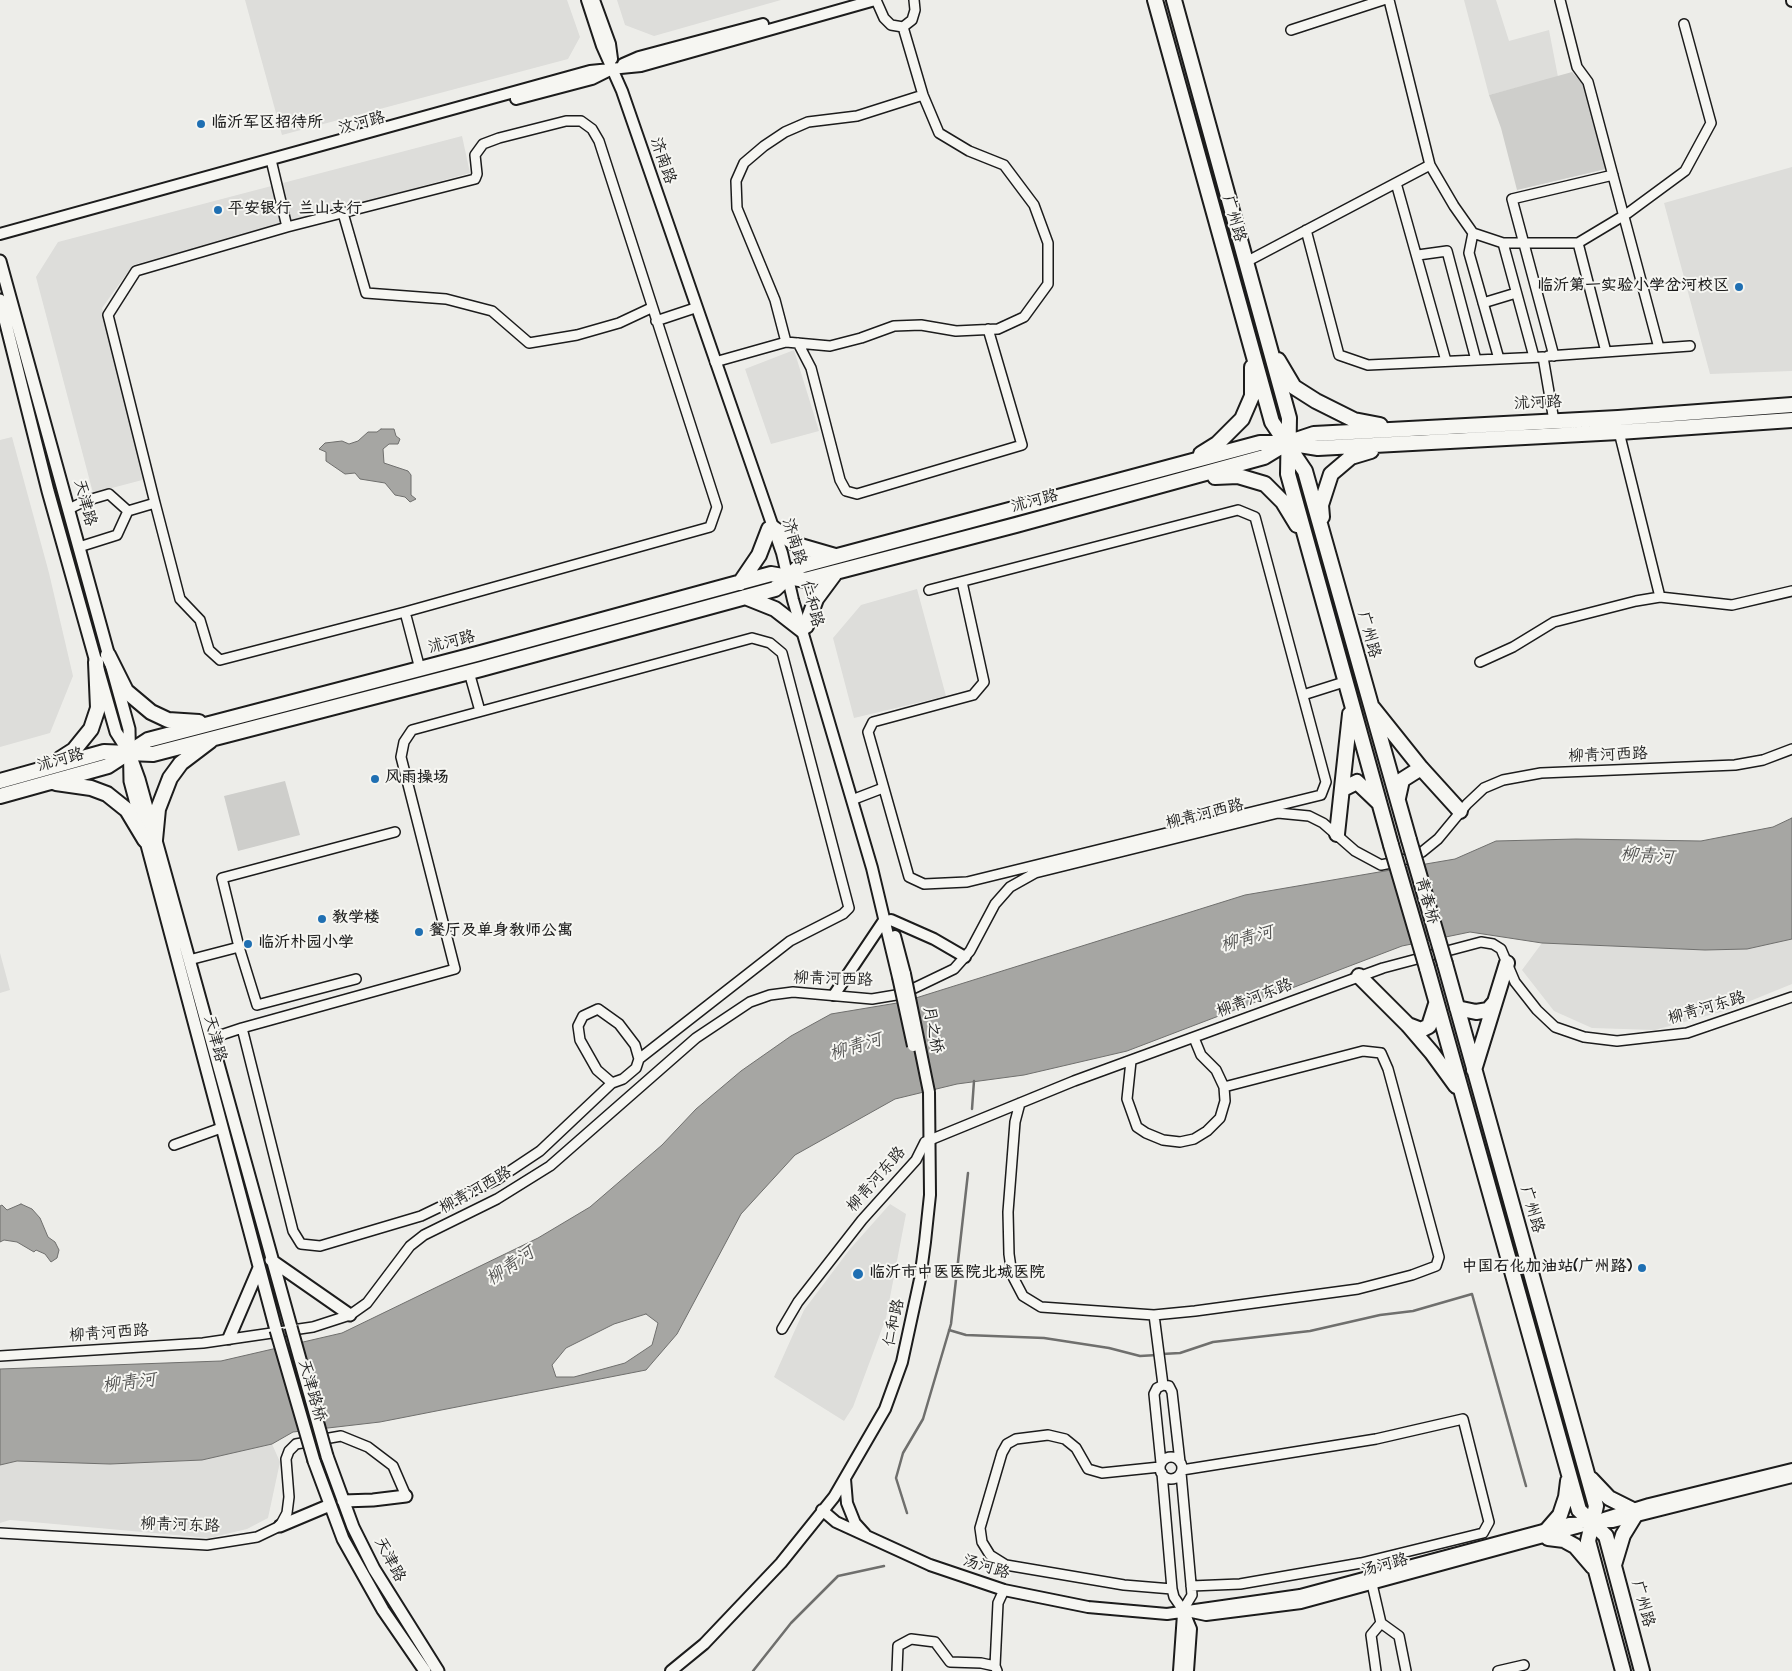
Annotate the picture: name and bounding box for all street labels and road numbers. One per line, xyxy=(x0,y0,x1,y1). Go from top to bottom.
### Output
street label: 汶河路 xyxy=(336,109,388,139)
street label: 济南路 xyxy=(645,135,679,187)
street label: 广州路 xyxy=(1217,193,1249,245)
street label: 沭河路 xyxy=(1514,393,1562,415)
street label: 天津路 xyxy=(69,477,99,529)
street label: 沭河路 xyxy=(1009,487,1061,517)
street label: 济南路 xyxy=(777,516,809,568)
street label: 仁和路 xyxy=(796,578,826,630)
street label: 广州路 xyxy=(1353,609,1383,661)
street label: 沭河路 xyxy=(426,628,478,658)
street label: 沭河路 xyxy=(35,745,87,777)
street label: 柳青河西路 xyxy=(1568,745,1648,767)
street label: 柳青河西路 xyxy=(1164,796,1246,834)
street label: 青春桥 xyxy=(1410,875,1442,927)
street label: 柳青河西路 xyxy=(793,969,873,991)
street label: 柳青河东路 xyxy=(1214,976,1296,1022)
street label: 柳青河东路 xyxy=(1666,989,1748,1029)
street label: 月之桥 xyxy=(918,1005,946,1055)
street label: 天津路 xyxy=(199,1013,229,1065)
street label: 柳青河东路 xyxy=(844,1144,910,1216)
street label: 柳青河西路 xyxy=(436,1163,516,1219)
street label: 广州路 xyxy=(1515,1184,1547,1236)
street label: 仁和路 xyxy=(881,1298,909,1348)
street label: 柳青河西路 xyxy=(68,1322,150,1346)
street label: 天津路桥 xyxy=(293,1358,329,1424)
street label: 柳青河东路 xyxy=(140,1515,220,1537)
street label: 天津路 xyxy=(369,1534,409,1586)
street label: 汤河路 xyxy=(1359,1551,1411,1581)
street label: 汤河路 xyxy=(960,1552,1012,1584)
street label: 广州路 xyxy=(1627,1578,1657,1630)

